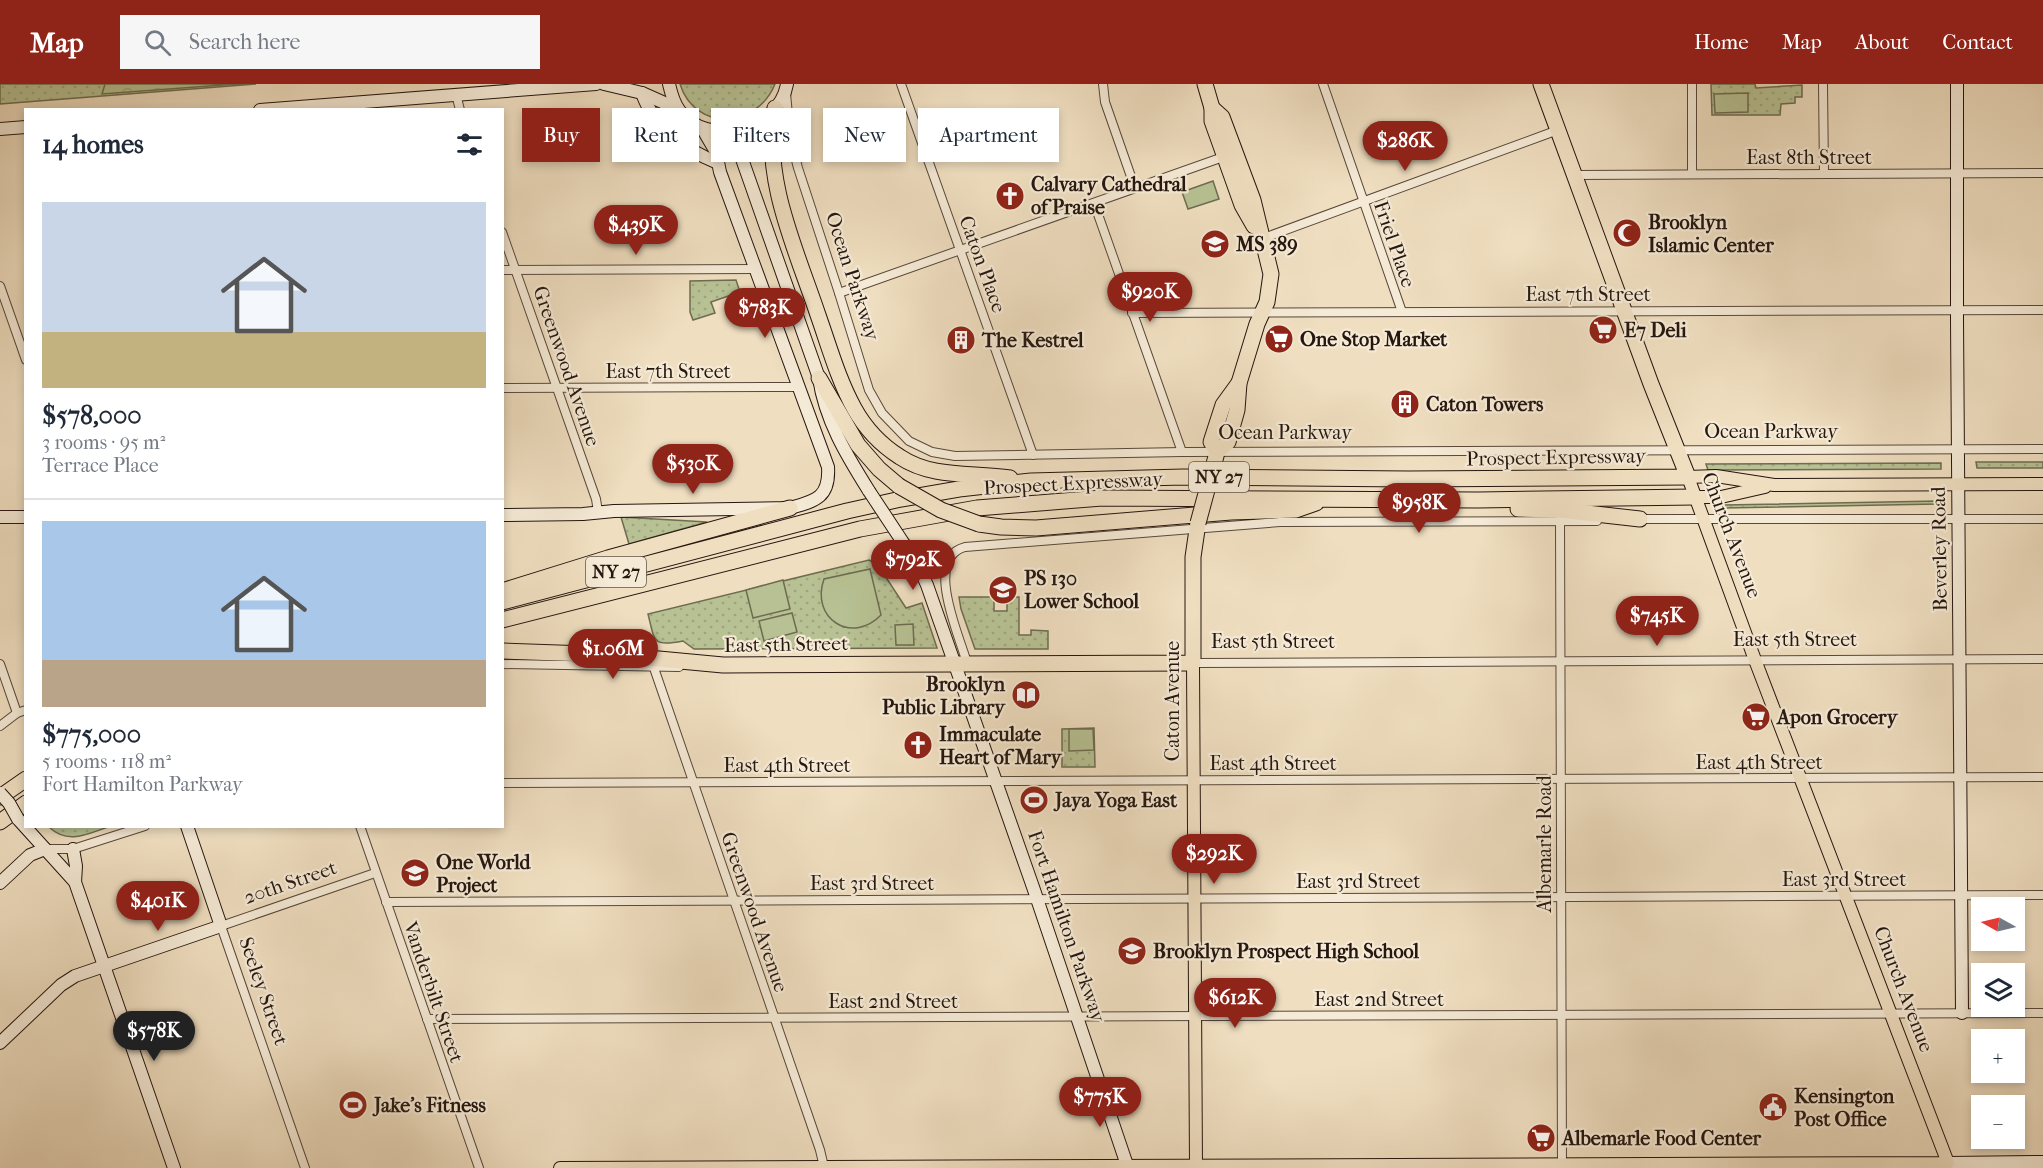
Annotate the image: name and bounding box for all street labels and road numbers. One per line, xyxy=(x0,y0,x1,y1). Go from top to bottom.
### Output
street label: East 8th Street xyxy=(1746,146,1872,169)
street label: Friel Place xyxy=(1369,198,1420,291)
street label: Ocean Parkway xyxy=(821,209,885,345)
street label: Caton Place xyxy=(954,213,1011,316)
street label: Greenwood Avenue xyxy=(528,283,605,449)
street label: East 7th Street xyxy=(1525,283,1651,306)
street label: East 7th Street xyxy=(605,360,731,383)
street label: Ocean Parkway xyxy=(1704,420,1839,443)
street label: Ocean Parkway xyxy=(1218,421,1353,444)
street label: Prospect Expressway xyxy=(1466,444,1647,471)
road number: NY 27 xyxy=(1189,462,1249,492)
street label: Prospect Expressway xyxy=(983,467,1165,500)
street label: Church Avenue xyxy=(1697,469,1766,601)
street label: Beverley Road xyxy=(1927,485,1952,612)
road number: NY 27 xyxy=(586,557,646,587)
street label: East 5th Street xyxy=(1733,628,1857,651)
street label: East 5th Street xyxy=(1211,630,1335,653)
street label: East 5th Street xyxy=(724,632,848,657)
street label: Caton Avenue xyxy=(1161,641,1184,761)
street label: East 4th Street xyxy=(1695,751,1823,774)
street label: East 4th Street xyxy=(1209,752,1337,775)
street label: East 4th Street xyxy=(723,754,851,777)
street label: Albemarle Road xyxy=(1533,774,1556,914)
street label: Fort Hamilton Parkway xyxy=(1023,828,1111,1026)
street label: Greenwood Avenue xyxy=(716,829,793,995)
street label: 20th Street xyxy=(241,856,340,909)
street label: East 3rd Street xyxy=(1782,868,1906,891)
street label: East 3rd Street xyxy=(1296,870,1420,893)
street label: East 3rd Street xyxy=(810,872,934,895)
street label: Vanderbilt Street xyxy=(398,918,468,1066)
street label: Church Avenue xyxy=(1869,923,1938,1055)
street label: Seeley Street xyxy=(234,934,293,1048)
street label: East 2nd Street xyxy=(1314,988,1444,1011)
street label: East 2nd Street xyxy=(828,990,958,1013)

